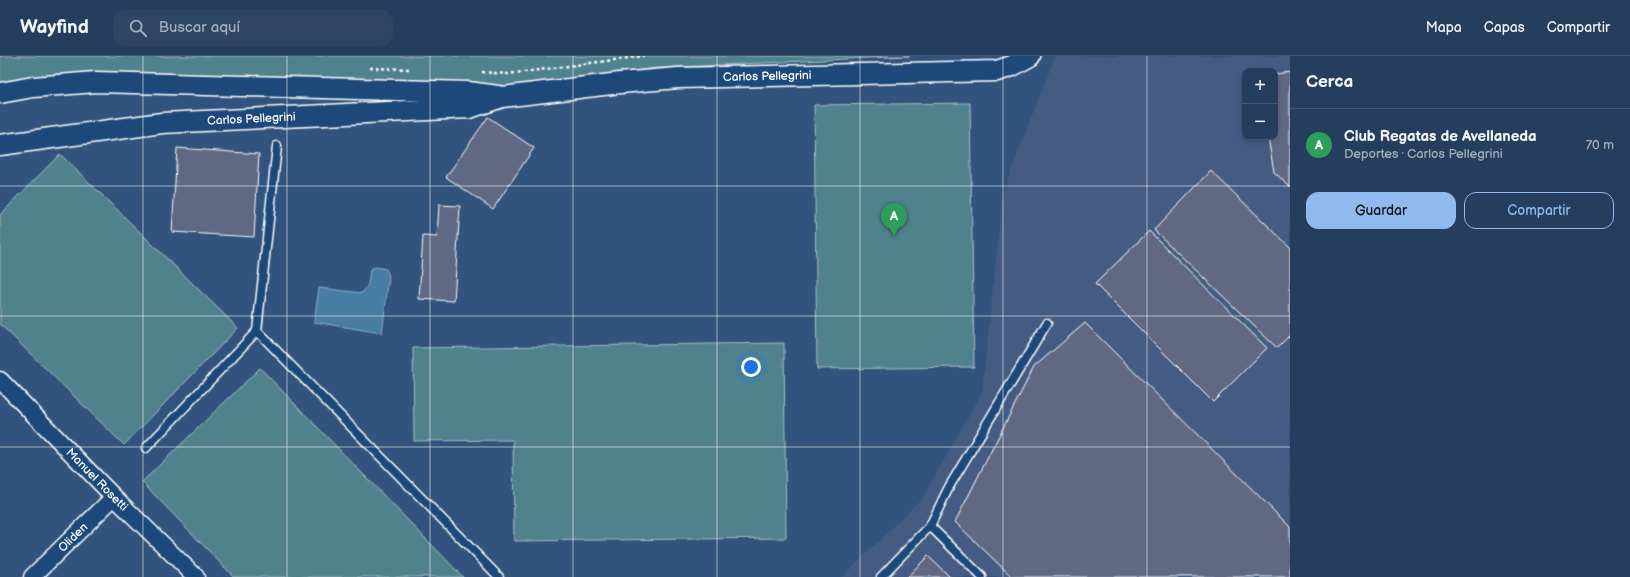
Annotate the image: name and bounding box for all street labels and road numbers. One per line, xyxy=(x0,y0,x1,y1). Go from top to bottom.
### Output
street label: Carlos Pellegrini xyxy=(723,68,812,85)
street label: Carlos Pellegrini xyxy=(207,109,296,128)
street label: Manuel Rosetti xyxy=(63,445,131,514)
street label: Oliden xyxy=(55,519,91,555)

